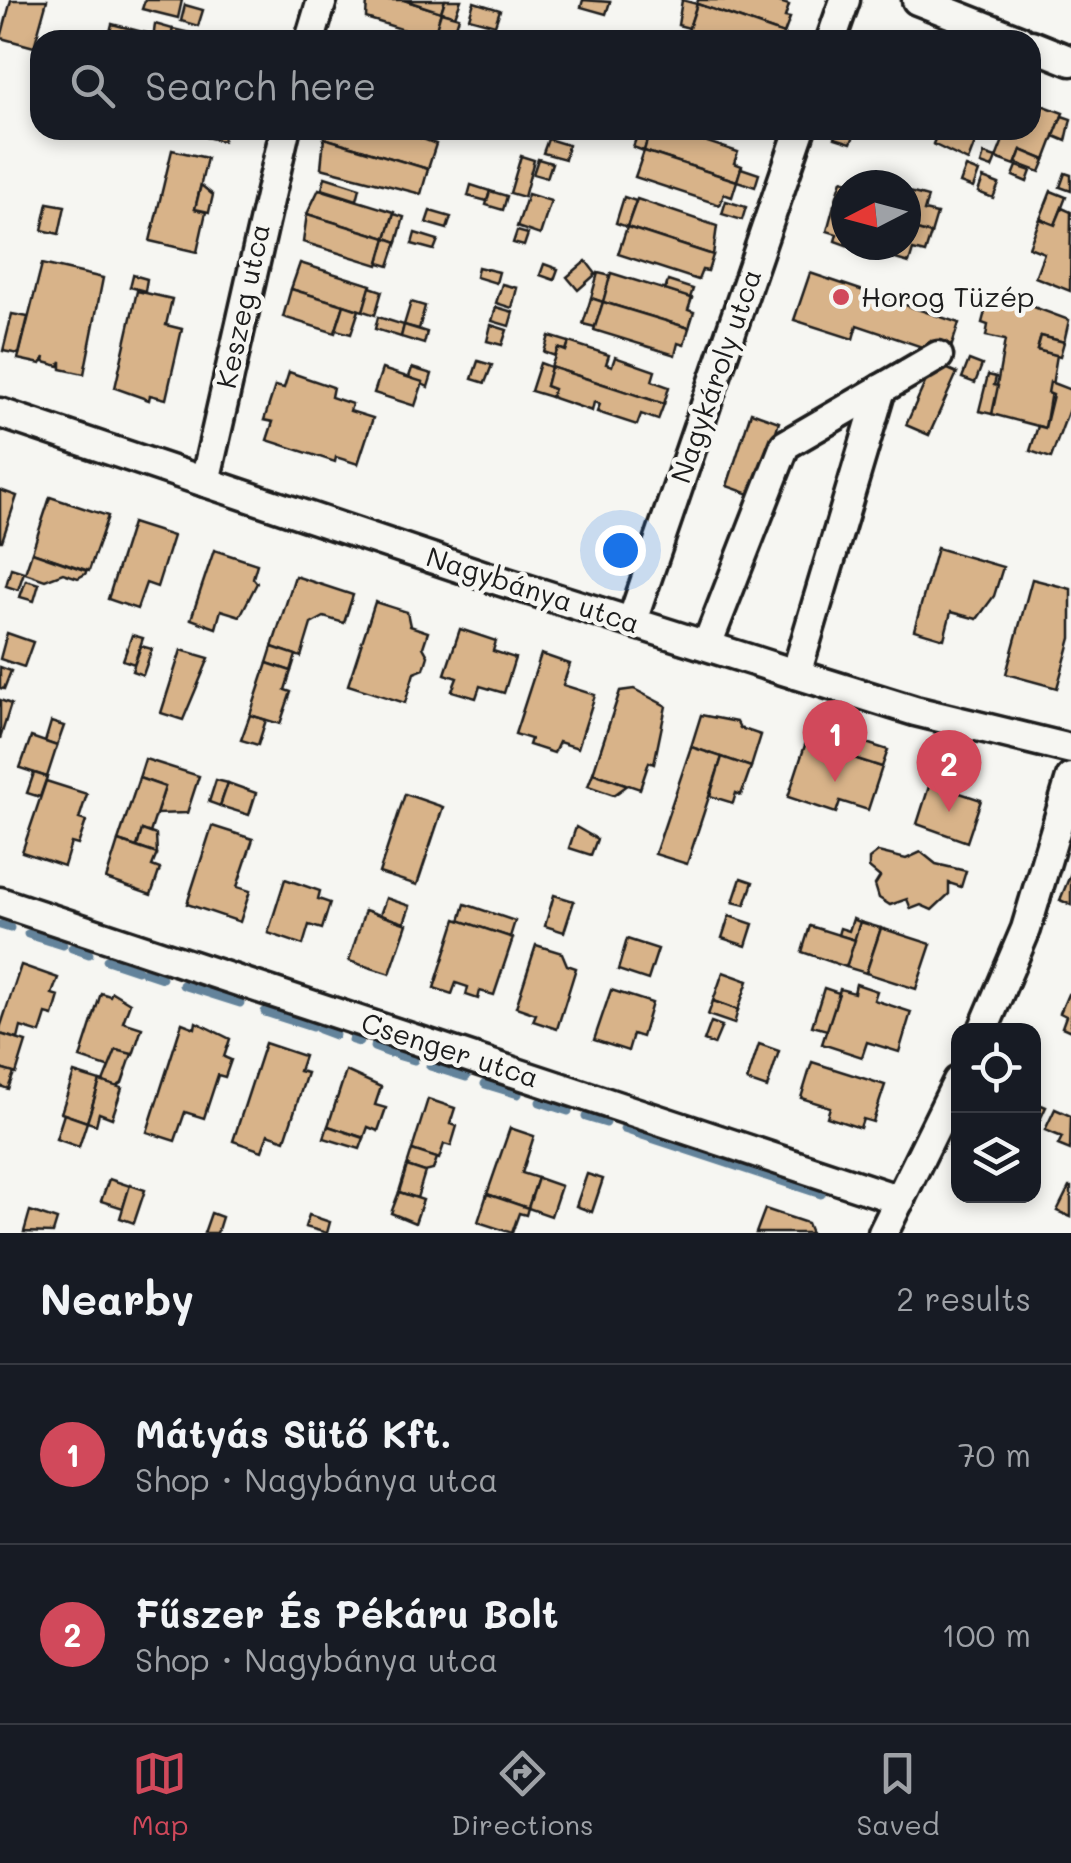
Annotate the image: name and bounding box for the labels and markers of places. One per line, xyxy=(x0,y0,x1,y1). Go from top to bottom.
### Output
place label: Horog Tüzép xyxy=(861,278,1035,314)
marker: Horog Tüzép xyxy=(830,286,852,308)
pin: 1 xyxy=(802,700,868,782)
pin: 2 xyxy=(916,730,982,812)

